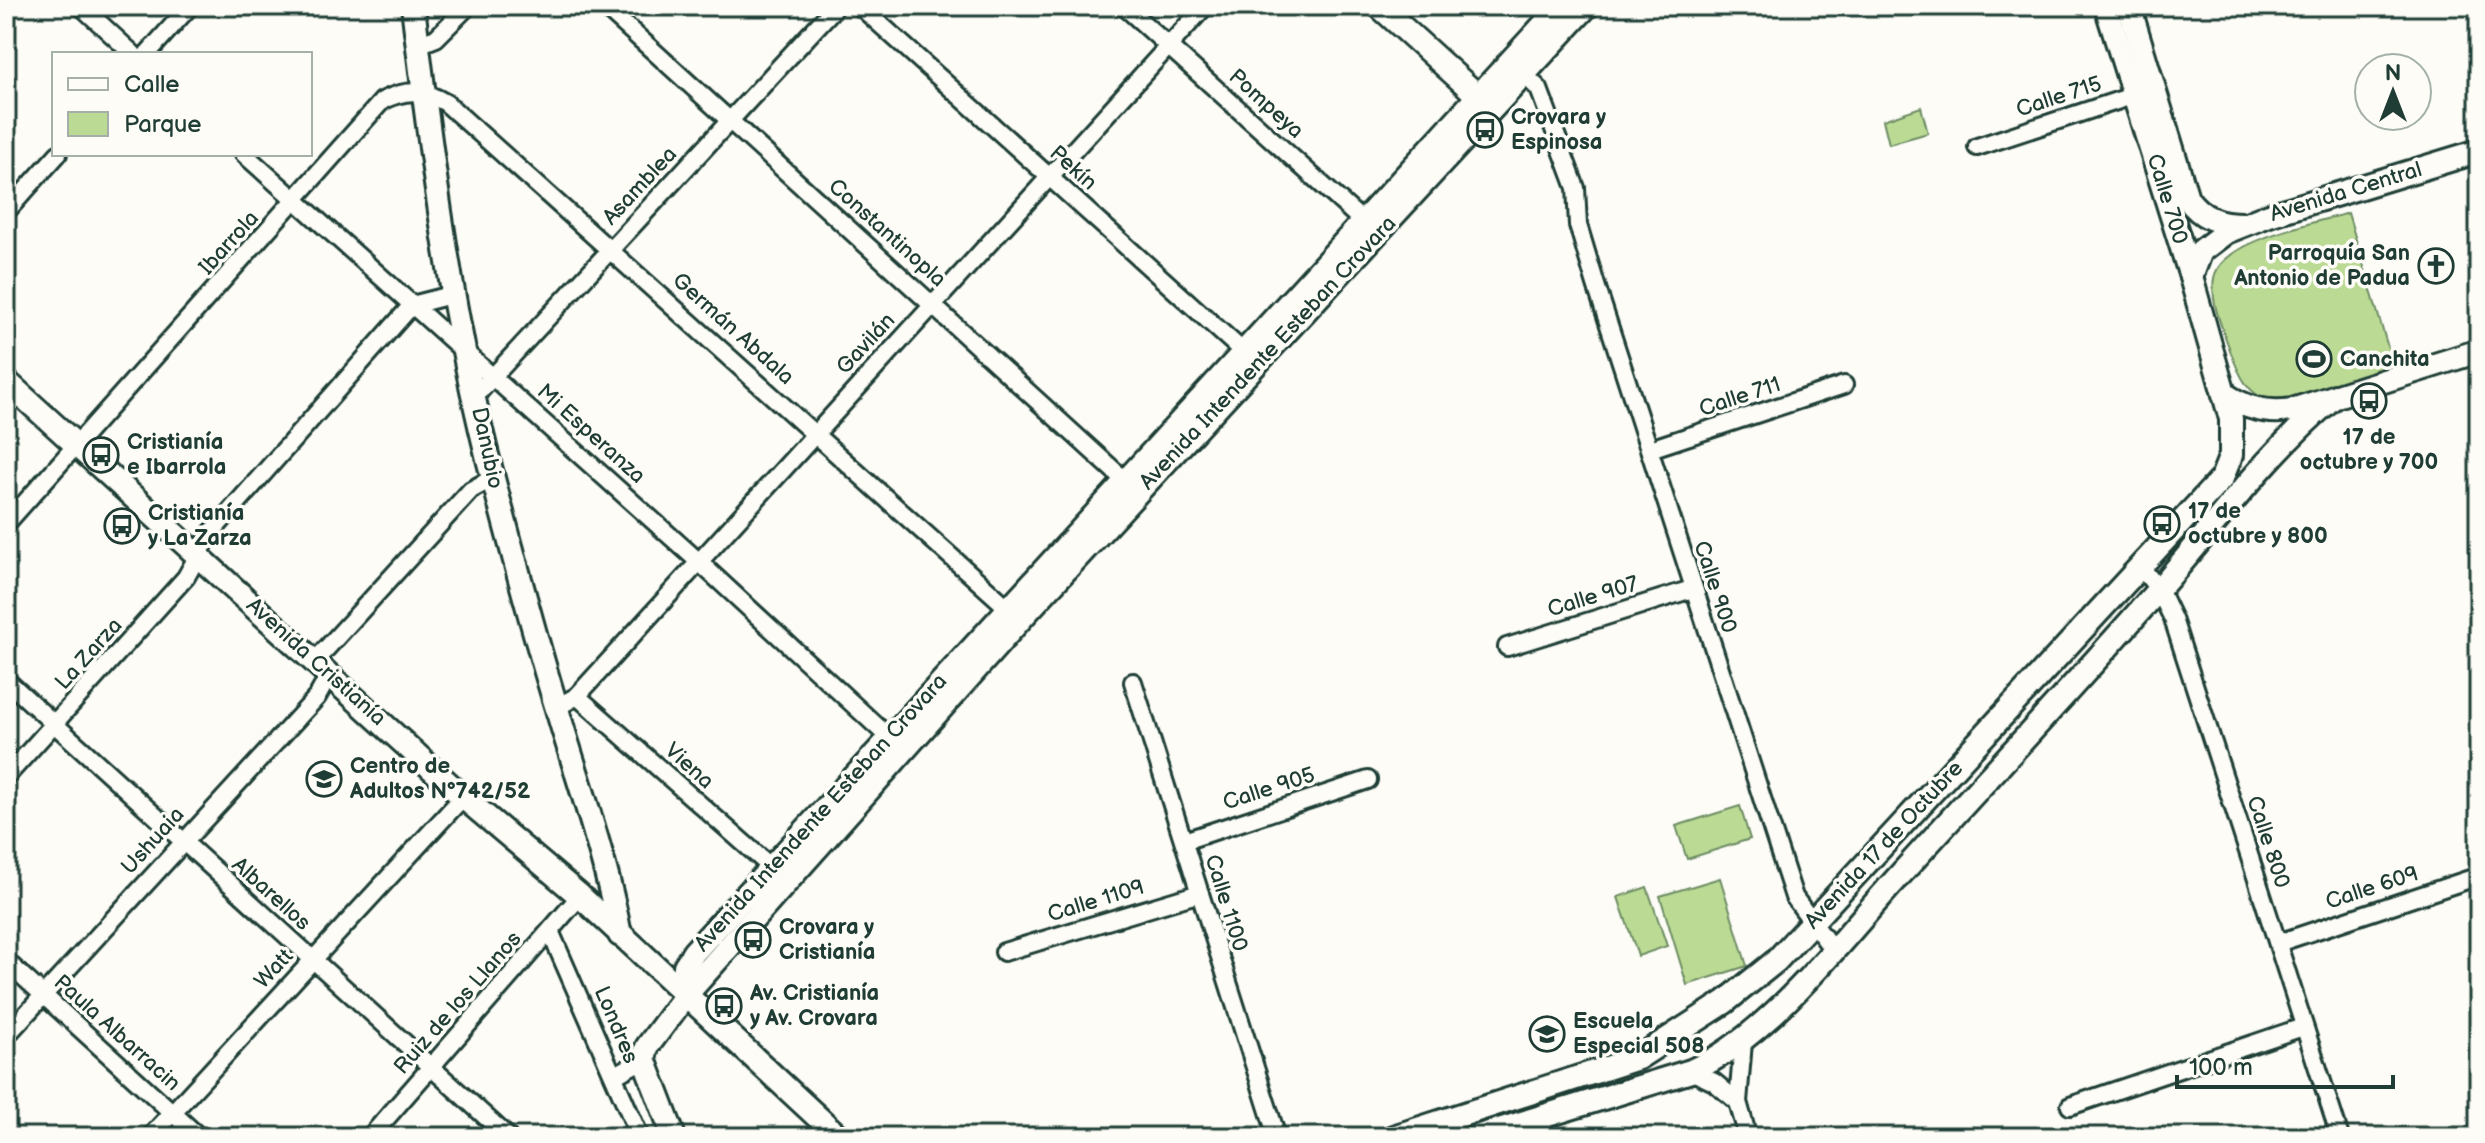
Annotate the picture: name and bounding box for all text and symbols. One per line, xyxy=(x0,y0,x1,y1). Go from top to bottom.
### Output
legend xyxy=(52,52,312,156)
north arrow xyxy=(2353,52,2433,132)
text: N xyxy=(2385,60,2401,87)
street label: Pompeya xyxy=(1223,64,1309,144)
text: Calle xyxy=(124,70,179,99)
street label: Calle 715 xyxy=(2013,71,2105,123)
place label: Crovara y Espinosa xyxy=(1511,104,1606,156)
text: Parque xyxy=(124,110,202,139)
bus stop icon: Crovara y Espinosa xyxy=(1466,111,1504,149)
street label: Pekín xyxy=(1044,140,1102,196)
street label: Asamblea xyxy=(597,141,683,231)
street label: Calle 700 xyxy=(2141,151,2194,247)
street label: Avenida Central xyxy=(2267,156,2425,228)
street label: Constantinopla xyxy=(823,173,951,293)
street label: Ibarrola xyxy=(193,205,265,281)
street label: Avenida Intendente Esteban Crovara xyxy=(1134,210,1402,496)
place label: Parroquía San Antonio de Padua xyxy=(2233,240,2410,292)
church icon: Parroquía San Antonio de Padua xyxy=(2417,247,2455,285)
street label: Germán Abdala xyxy=(667,267,799,391)
street label: Gavilán xyxy=(831,308,901,380)
sports icon: Canchita xyxy=(2295,340,2333,378)
place label: Canchita xyxy=(2340,346,2430,373)
street label: Calle 711 xyxy=(1696,371,1784,423)
street label: Mi Esperanza xyxy=(531,378,651,490)
bus stop icon: 17 de octubre y 700 xyxy=(2350,382,2388,420)
street label: Danubio xyxy=(465,405,509,491)
place label: 17 de octubre y 700 xyxy=(2300,424,2438,476)
place label: Cristianía e Ibarrola xyxy=(127,429,226,481)
bus stop icon: Cristianía e Ibarrola xyxy=(82,436,120,474)
place label: 17 de octubre y 800 xyxy=(2188,498,2328,550)
place label: Cristianía y La Zarza xyxy=(148,500,252,552)
bus stop icon: 17 de octubre y 800 xyxy=(2143,505,2181,543)
bus stop icon: Cristianía y La Zarza xyxy=(103,507,141,545)
street label: Calle 900 xyxy=(1687,537,1743,637)
street label: Calle 907 xyxy=(1544,570,1642,624)
street label: Avenida Cristianía xyxy=(241,592,391,732)
street label: La Zarza xyxy=(50,613,128,695)
street label: Avenida Intendente Esteban Crovara xyxy=(689,668,953,958)
street label: Viena xyxy=(659,737,719,795)
place label: Centro de Adultos Nº742/52 xyxy=(349,753,530,805)
street label: Avenida 17 de Octubre xyxy=(1799,755,1969,935)
school or university icon: Centro de Adultos Nº742/52 xyxy=(305,760,343,798)
street label: Calle 905 xyxy=(1220,761,1318,817)
street label: Calle 800 xyxy=(2240,792,2296,892)
street label: Ushuaia xyxy=(116,802,190,880)
street label: Calle 1100 xyxy=(1199,851,1253,955)
street label: Albarellos xyxy=(226,852,316,936)
street label: Calle 609 xyxy=(2322,860,2422,916)
street label: Calle 1109 xyxy=(1045,874,1147,928)
place label: Crovara y Cristianía xyxy=(779,914,875,966)
bus stop icon: Crovara y Cristianía xyxy=(734,921,772,959)
street label: Ruiz de los Llanos xyxy=(388,926,528,1080)
street label: Watt xyxy=(249,943,299,995)
street label: Paula Albarracin xyxy=(48,969,186,1097)
place label: Av. Cristianía y Av. Crovara xyxy=(749,980,879,1032)
street label: Londres xyxy=(588,982,644,1068)
bus stop icon: Av. Cristianía y Av. Crovara xyxy=(705,987,743,1025)
place label: Escuela Especial 508 xyxy=(1573,1008,1705,1060)
school or university icon: Escuela Especial 508 xyxy=(1528,1015,1566,1053)
scale bar xyxy=(2177,1039,2393,1089)
text: 100 m xyxy=(2189,1053,2253,1082)

